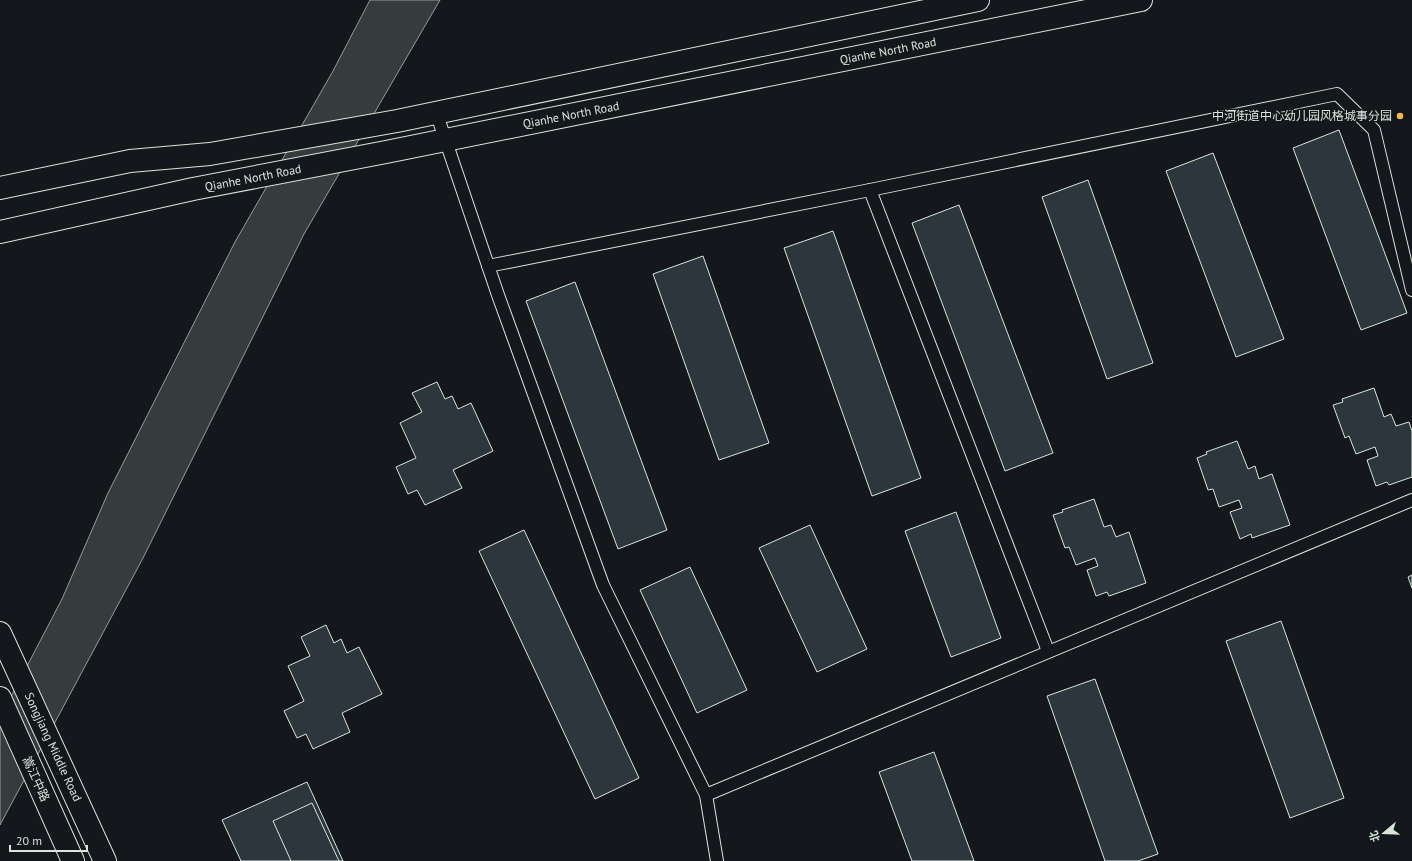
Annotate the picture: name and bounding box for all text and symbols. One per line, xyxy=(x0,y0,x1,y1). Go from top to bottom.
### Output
street label: Qianhe North Road xyxy=(838,34,937,67)
street label: Qianhe North Road xyxy=(521,98,620,131)
place label: 中河街道中心幼儿园风格城事分园 xyxy=(1212,108,1392,123)
marker: 中河街道中心幼儿园风格城事分园 xyxy=(1395,111,1405,121)
street label: Qianhe North Road xyxy=(203,161,302,194)
street label: Songjiang Middle Road xyxy=(22,690,85,804)
street label: 嵩江中路 xyxy=(20,754,53,804)
north arrow xyxy=(1364,813,1404,853)
scale bar xyxy=(10,827,87,853)
text: 北 xyxy=(1366,829,1383,844)
text: 20 m xyxy=(16,833,42,848)

